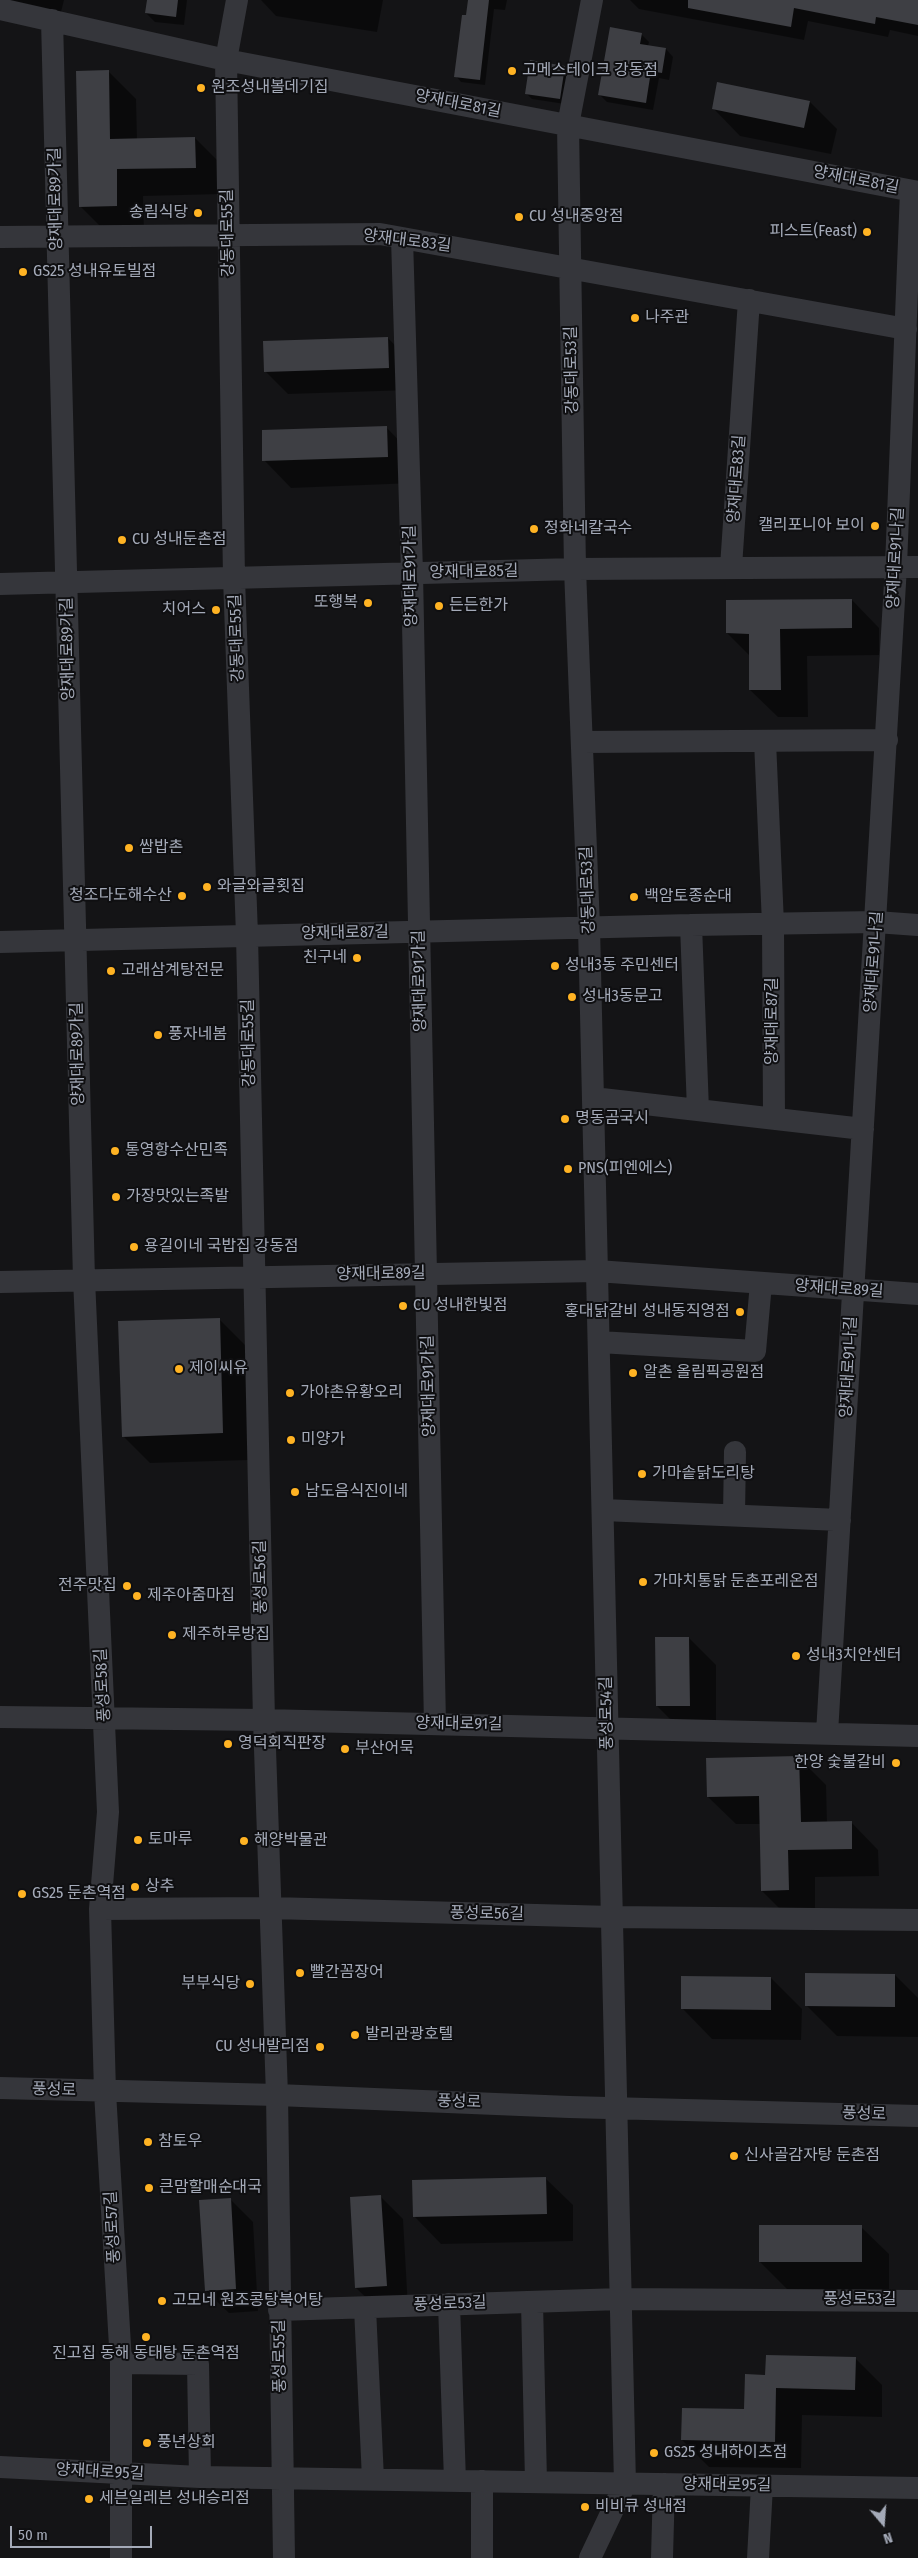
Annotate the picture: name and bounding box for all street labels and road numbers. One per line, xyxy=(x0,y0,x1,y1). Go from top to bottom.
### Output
street label: 양재대로81길 xyxy=(413,86,503,122)
street label: 양재대로89가길 xyxy=(45,147,67,251)
street label: 양재대로81길 xyxy=(811,162,901,198)
street label: 강동대로55길 xyxy=(218,189,238,277)
street label: 양재대로83길 xyxy=(362,226,452,256)
street label: 강동대로53길 xyxy=(562,326,582,414)
street label: 양재대로83길 xyxy=(724,434,750,524)
street label: 양재대로91나길 xyxy=(884,507,908,609)
street label: 양재대로91가길 xyxy=(401,525,421,627)
street label: 양재대로85길 xyxy=(429,562,519,582)
street label: 강동대로55길 xyxy=(226,594,248,682)
street label: 양재대로89가길 xyxy=(57,597,79,701)
street label: 강동대로53길 xyxy=(577,846,599,934)
street label: 양재대로91나길 xyxy=(861,910,887,1014)
street label: 양재대로87길 xyxy=(301,923,389,943)
street label: 양재대로91가길 xyxy=(410,930,430,1032)
street label: 양재대로87길 xyxy=(763,977,783,1065)
street label: 강동대로55길 xyxy=(239,999,259,1087)
street label: 양재대로89가길 xyxy=(67,1002,89,1106)
street label: 양재대로89길 xyxy=(336,1264,426,1284)
street label: 양재대로89길 xyxy=(794,1276,884,1302)
street label: 양재대로91나길 xyxy=(837,1316,861,1418)
street label: 양재대로91가길 xyxy=(419,1335,439,1437)
street label: 풍성로56길 xyxy=(251,1540,271,1614)
street label: 풍성로58길 xyxy=(91,1647,115,1723)
street label: 풍성로54길 xyxy=(597,1676,617,1750)
street label: 양재대로91길 xyxy=(415,1714,503,1734)
street label: 풍성로56길 xyxy=(450,1904,524,1924)
street label: 풍성로 xyxy=(32,2080,76,2100)
street label: 풍성로 xyxy=(437,2092,481,2112)
street label: 풍성로 xyxy=(842,2104,886,2124)
street label: 풍성로57길 xyxy=(102,2190,124,2264)
street label: 풍성로53길 xyxy=(823,2290,897,2310)
street label: 풍성로53길 xyxy=(413,2293,487,2315)
street label: 풍성로55길 xyxy=(270,2319,290,2393)
street label: 양재대로95길 xyxy=(55,2460,145,2484)
street label: 양재대로95길 xyxy=(682,2475,772,2495)

